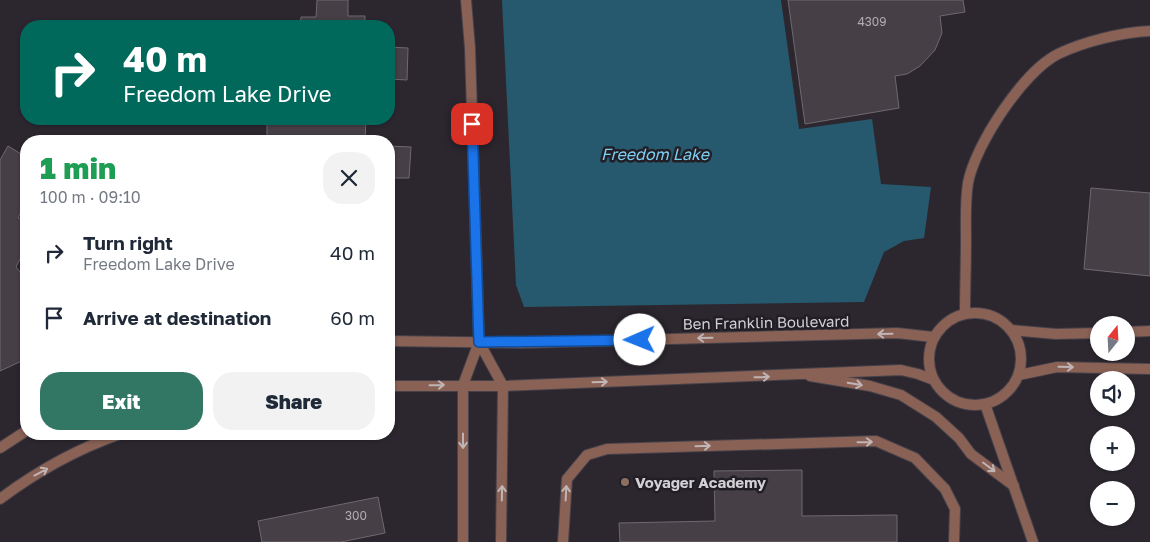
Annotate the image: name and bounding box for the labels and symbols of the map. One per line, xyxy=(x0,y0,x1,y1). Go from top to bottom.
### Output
house number: 4309 xyxy=(857,14,887,29)
pin xyxy=(451,103,493,145)
water label: Freedom Lake xyxy=(601,144,711,164)
street label: Ben Franklin Boulevard xyxy=(682,312,850,332)
position arrow xyxy=(613,313,665,365)
north arrow xyxy=(1090,316,1135,361)
one-way arrow xyxy=(877,329,894,339)
one-way arrow xyxy=(697,333,714,343)
one-way arrow xyxy=(1058,362,1074,372)
one-way arrow xyxy=(754,372,770,381)
one-way arrow xyxy=(592,378,608,387)
one-way arrow xyxy=(846,379,862,389)
one-way arrow xyxy=(429,380,445,390)
one-way arrow xyxy=(458,432,468,448)
one-way arrow xyxy=(857,437,873,447)
one-way arrow xyxy=(694,441,711,451)
one-way arrow xyxy=(982,462,996,472)
one-way arrow xyxy=(33,467,48,477)
place label: Voyager Academy xyxy=(635,473,766,491)
marker: Voyager Academy xyxy=(619,476,631,488)
one-way arrow xyxy=(497,486,507,502)
one-way arrow xyxy=(561,486,571,502)
house number: 300 xyxy=(345,508,367,523)

